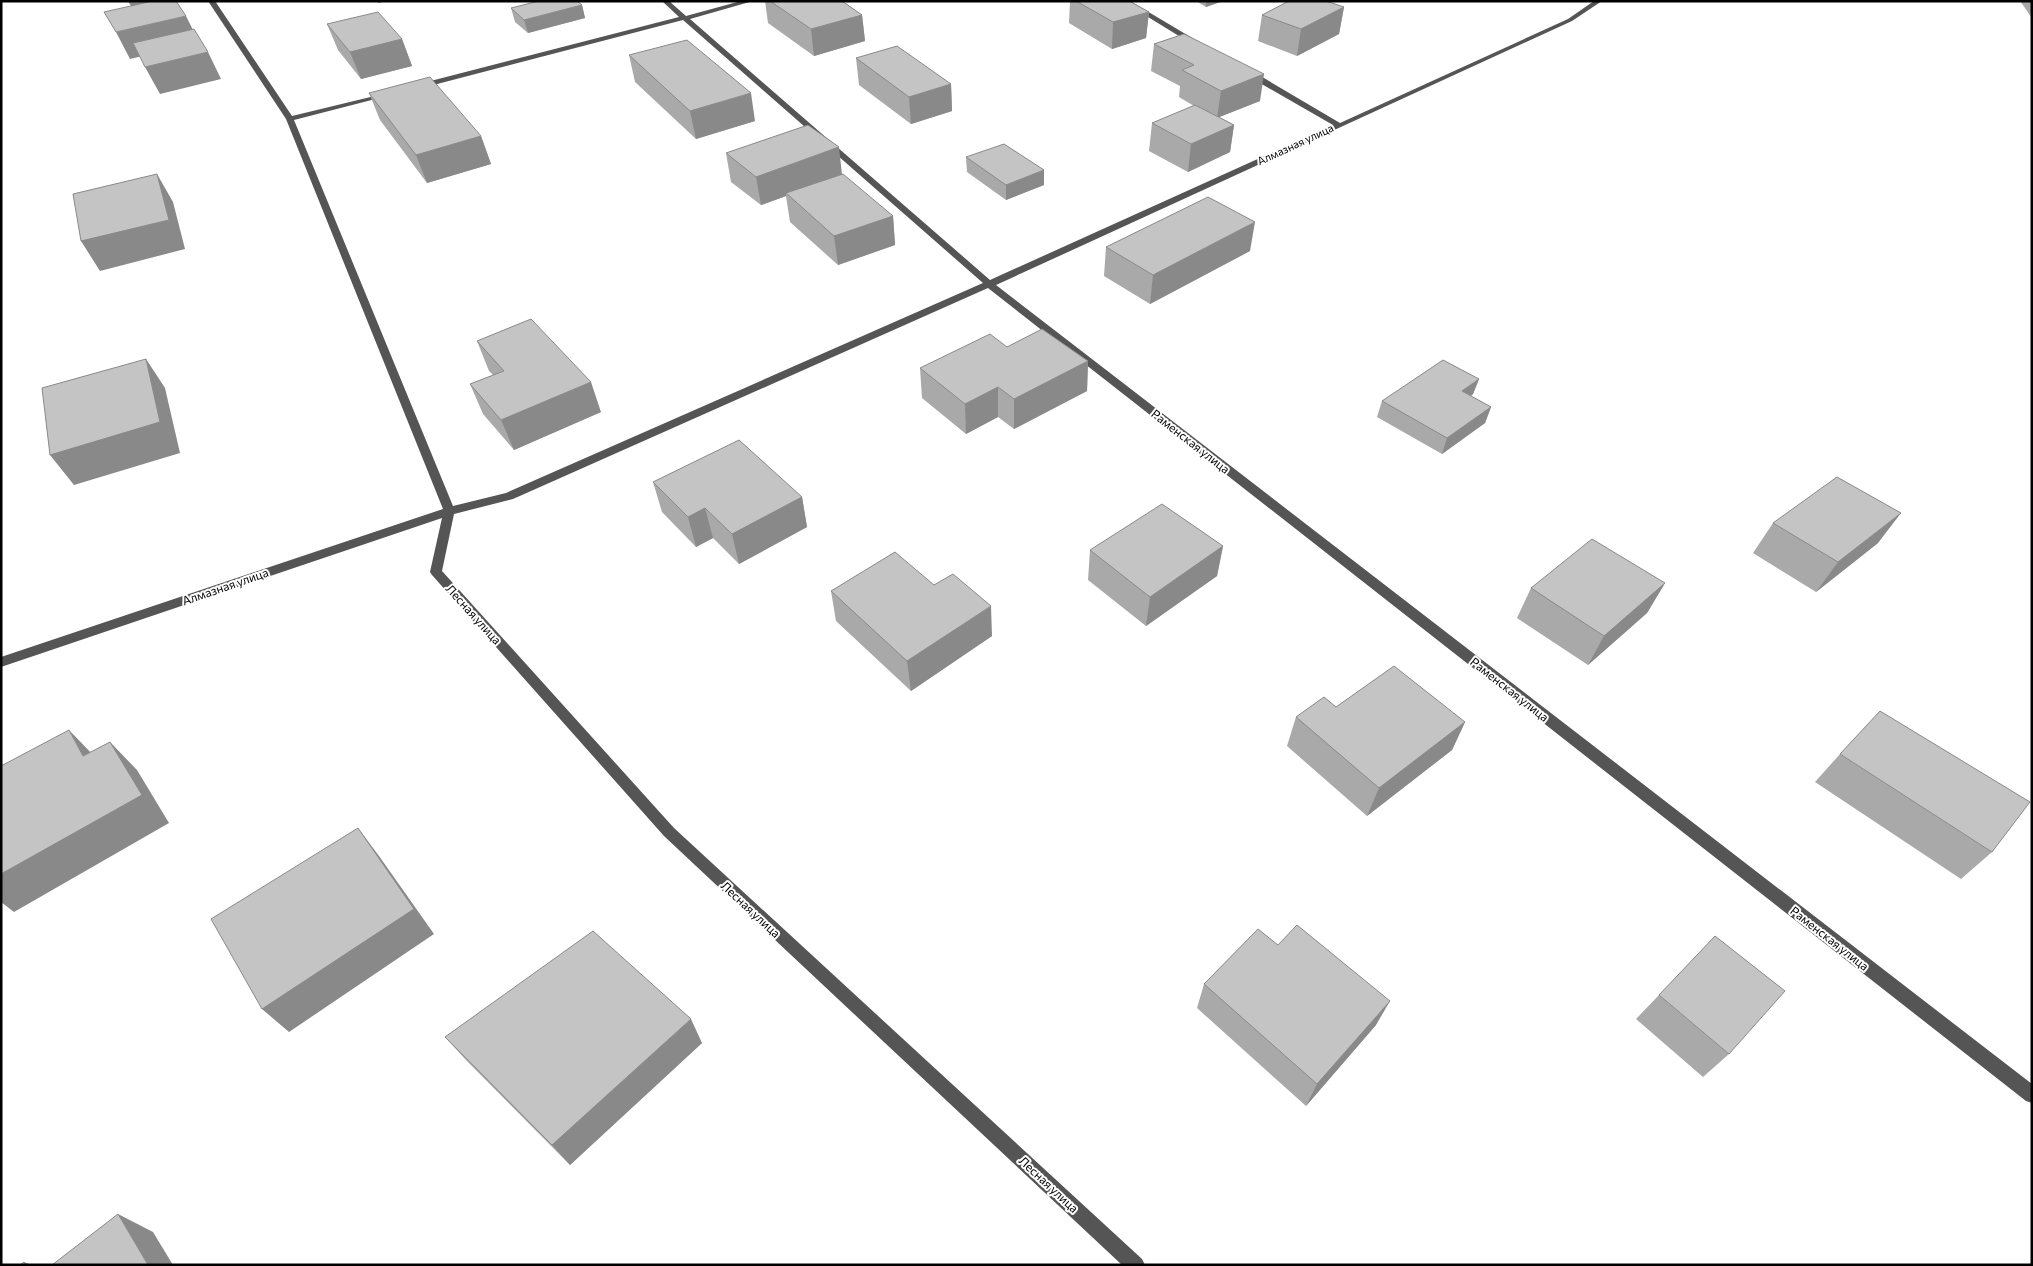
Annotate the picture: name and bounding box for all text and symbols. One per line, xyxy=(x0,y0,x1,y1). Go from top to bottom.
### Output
street label: Алмазная улица xyxy=(1255,121,1335,167)
street label: Раменская улица xyxy=(1149,406,1233,476)
street label: Алмазная улица xyxy=(180,565,270,607)
street label: Лесная улица xyxy=(443,581,505,647)
street label: Раменская улица xyxy=(1468,654,1552,724)
street label: Лесная улица xyxy=(719,878,783,940)
street label: Раменская улица xyxy=(1788,903,1872,973)
street label: Лесная улица xyxy=(1017,1153,1081,1215)

